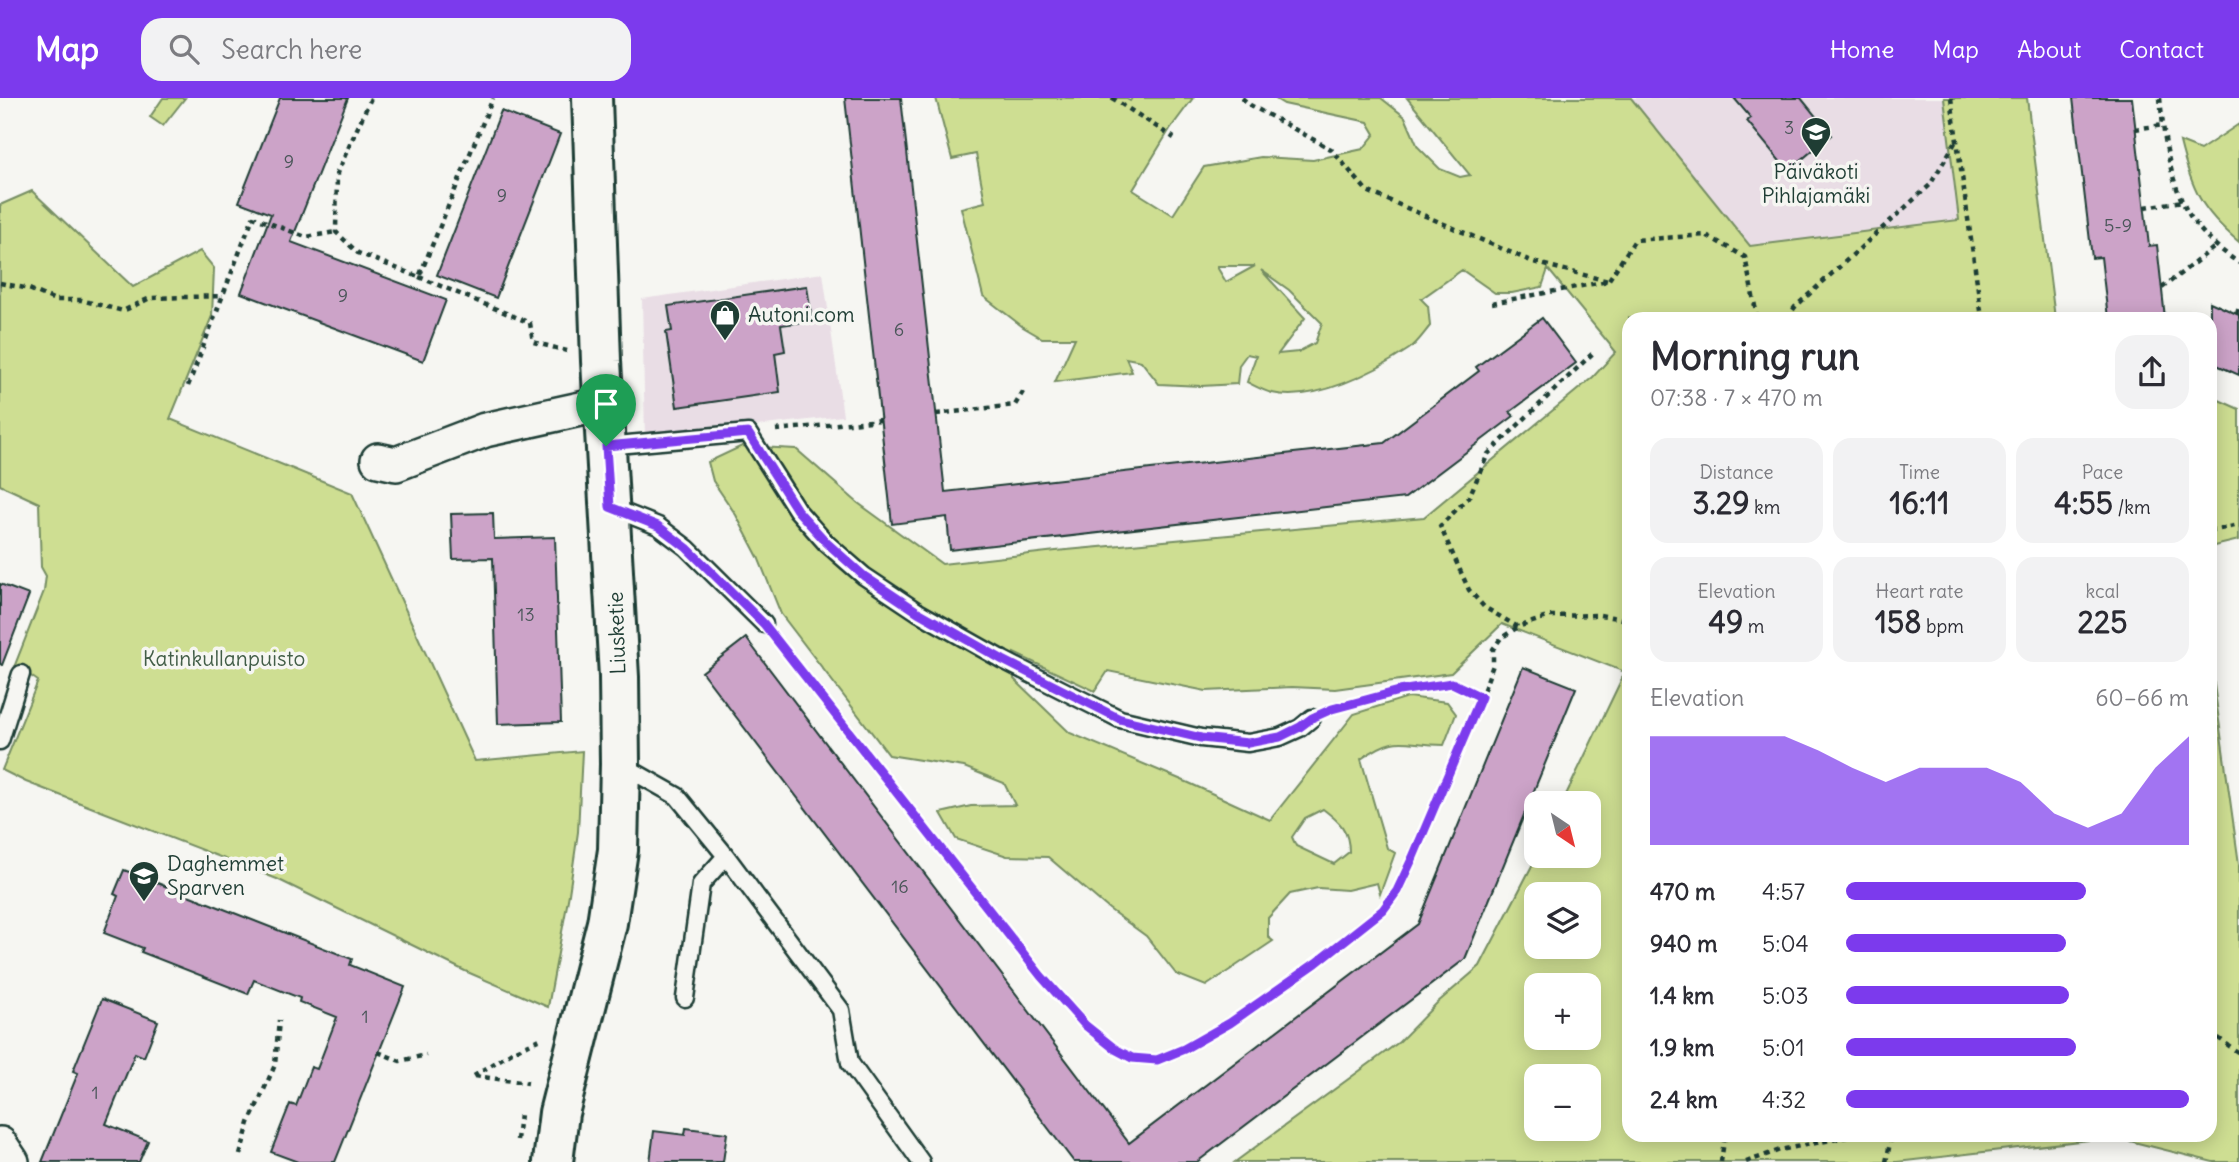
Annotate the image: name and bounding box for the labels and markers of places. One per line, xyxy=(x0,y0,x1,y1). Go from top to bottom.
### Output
school or university icon: Päiväkoti Pihlajamäki xyxy=(1799,115,1833,159)
place label: Päiväkoti Pihlajamäki xyxy=(1762,158,1870,209)
shop icon: Autoni.com xyxy=(708,298,742,342)
place label: Autoni.com xyxy=(748,301,855,328)
pin xyxy=(576,374,636,446)
place label: Daghemmet Sparven xyxy=(167,850,284,901)
school or university icon: Daghemmet Sparven xyxy=(127,859,161,903)

